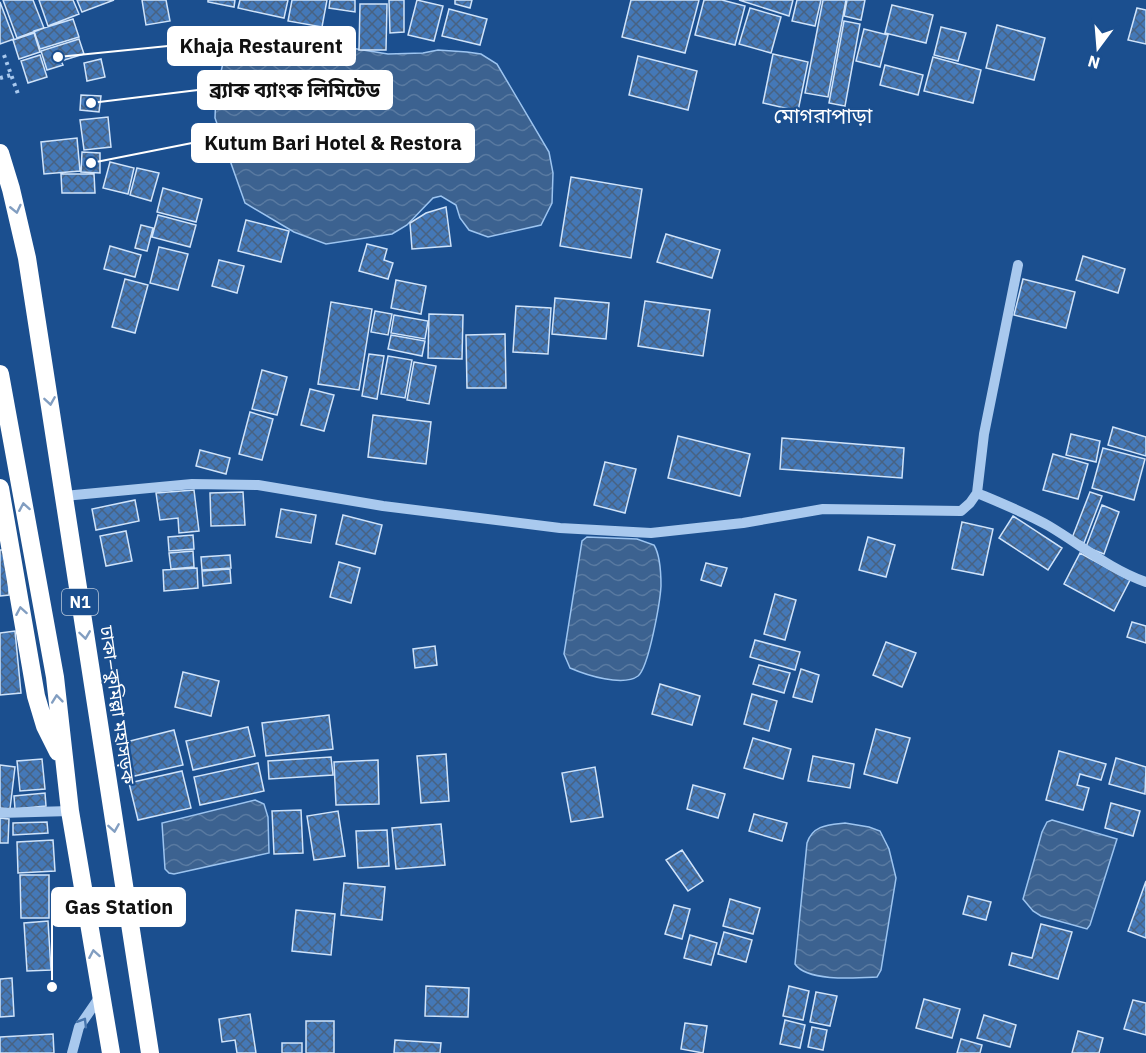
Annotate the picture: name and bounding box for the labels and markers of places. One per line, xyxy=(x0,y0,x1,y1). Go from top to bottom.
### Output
callout: Khaja Restaurent xyxy=(168,27,355,65)
callout: ব্র্যাক ব্যাংক লিমিটেড xyxy=(198,71,392,109)
callout: Kutum Bari Hotel & Restora xyxy=(192,124,474,162)
callout: Gas Station xyxy=(52,888,185,926)

